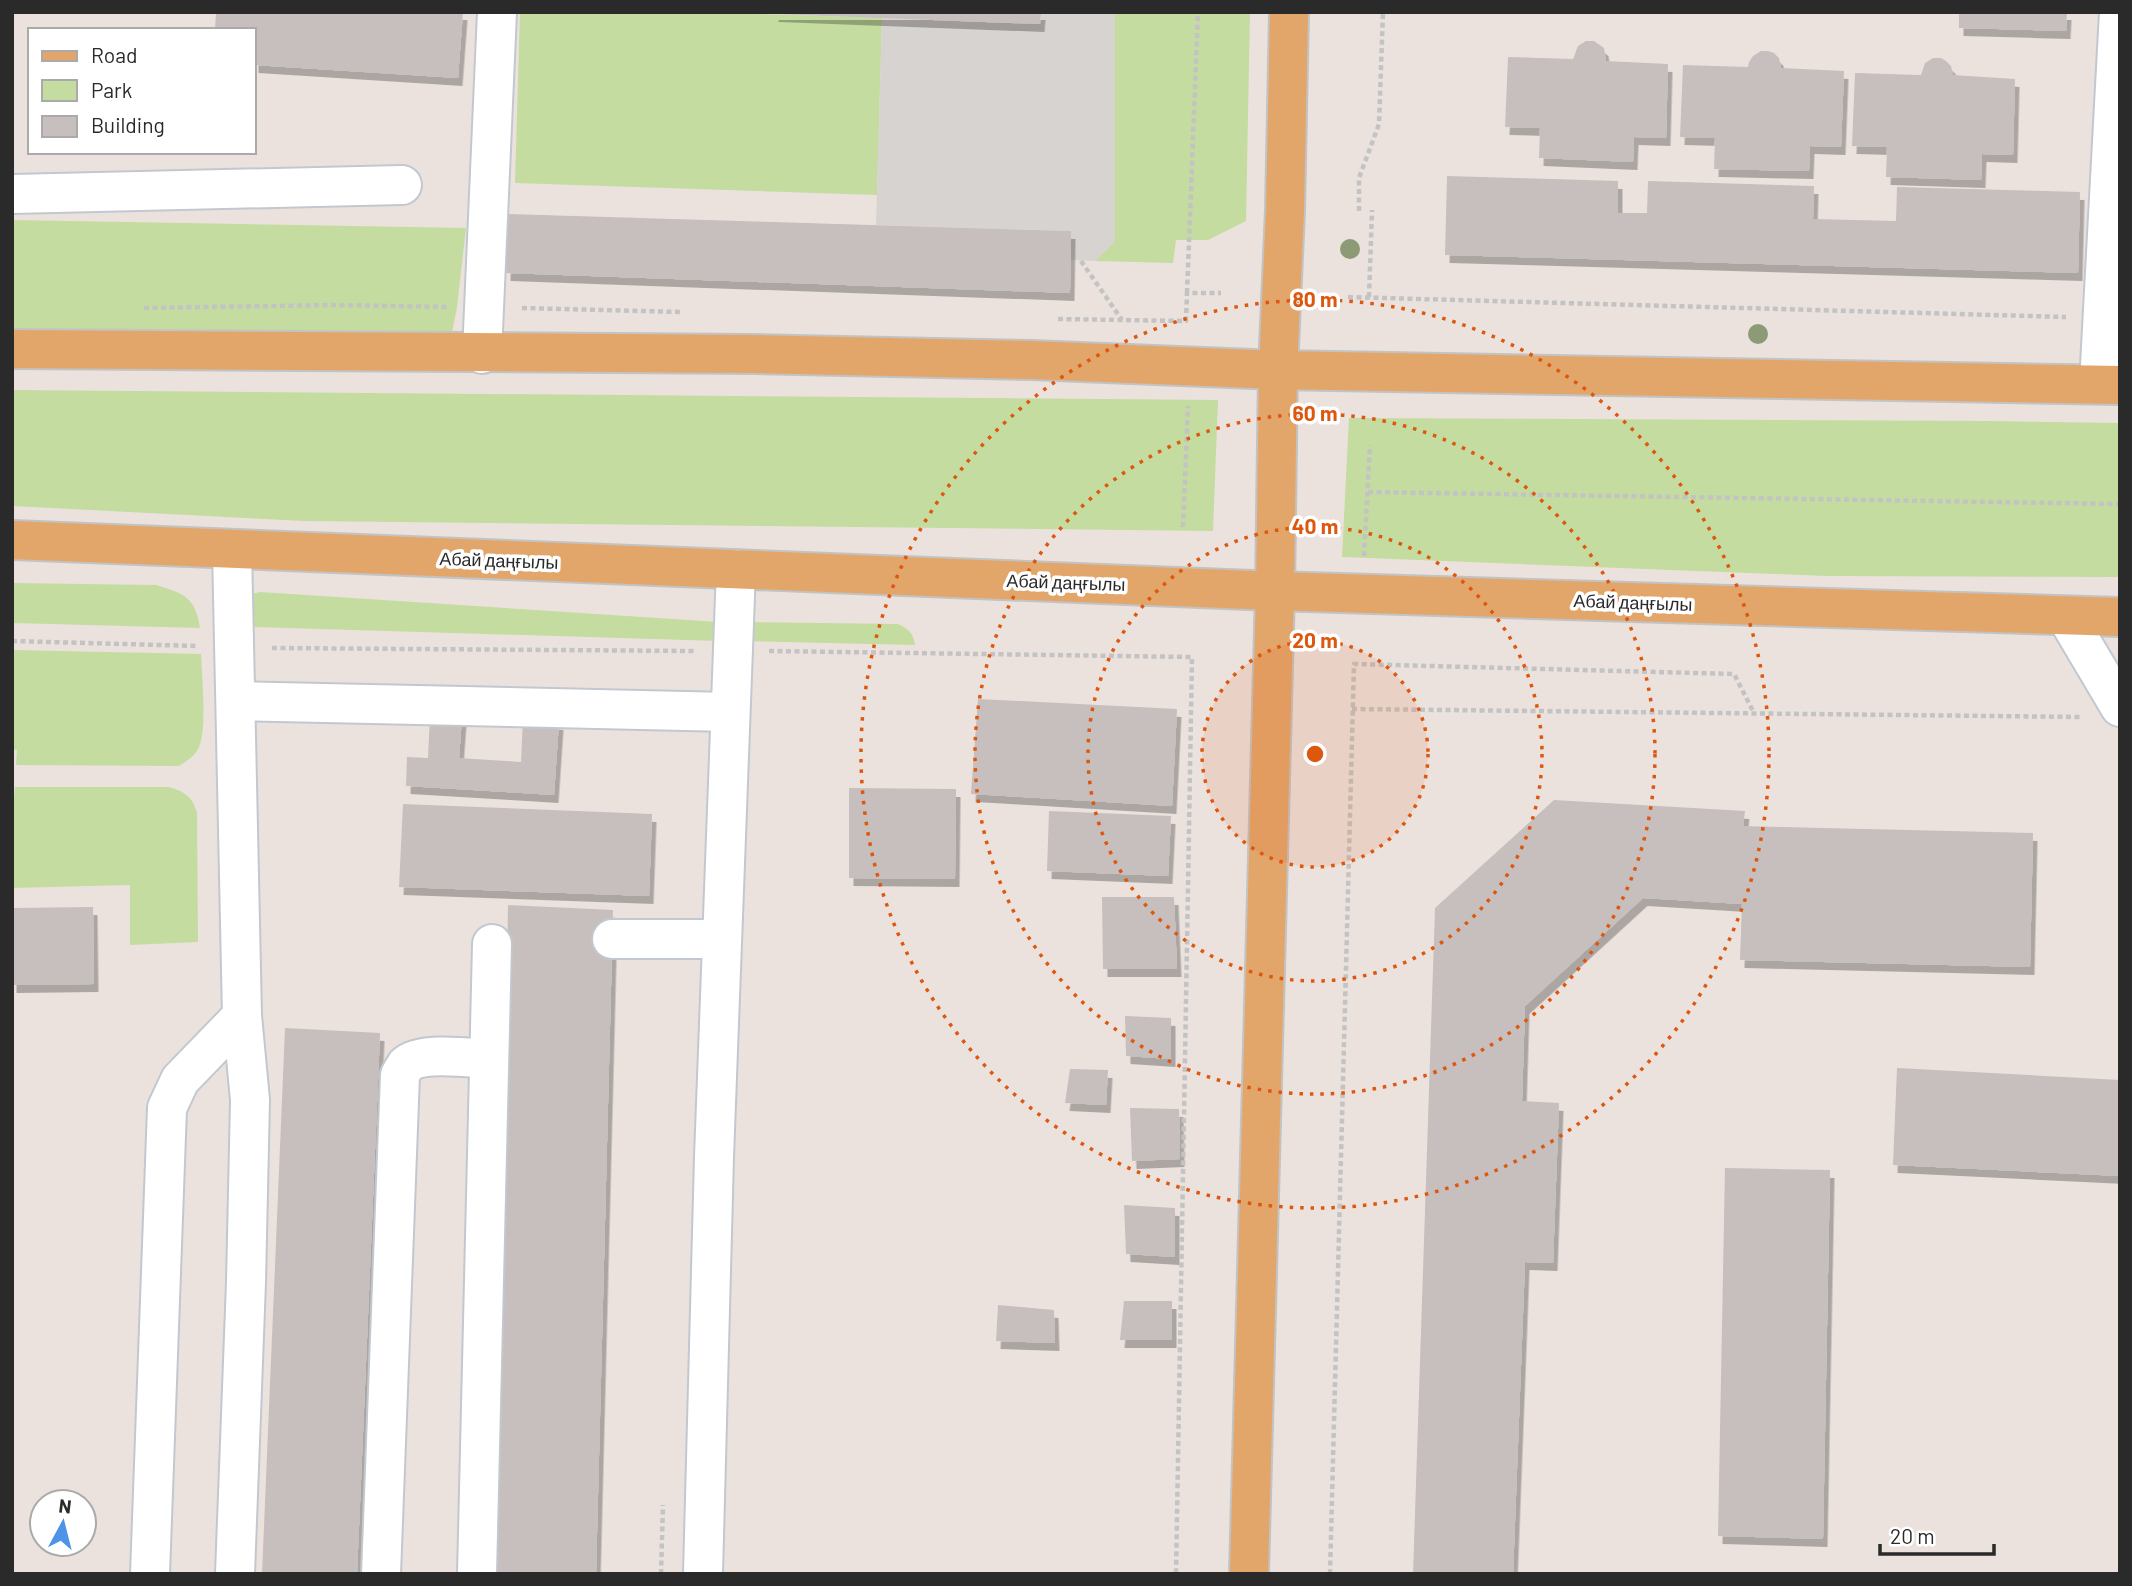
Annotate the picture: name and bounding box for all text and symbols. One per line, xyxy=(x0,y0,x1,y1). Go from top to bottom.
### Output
legend xyxy=(28,28,256,154)
text: Road xyxy=(91,42,137,67)
text: Park xyxy=(91,77,132,102)
text: Building xyxy=(91,112,165,137)
text: 80 m xyxy=(1292,286,1338,311)
text: 60 m xyxy=(1293,400,1337,425)
text: 40 m xyxy=(1292,513,1338,538)
street label: Абай даңғылы xyxy=(439,547,559,573)
street label: Абай даңғылы xyxy=(1006,569,1126,595)
street label: Абай даңғылы xyxy=(1573,589,1693,615)
text: 20 m xyxy=(1292,627,1338,652)
centre of rings xyxy=(1303,742,1327,766)
north arrow xyxy=(28,1488,98,1558)
text: N xyxy=(57,1493,73,1518)
scale bar xyxy=(1880,1512,1994,1556)
text: 20 m xyxy=(1890,1523,1935,1548)

